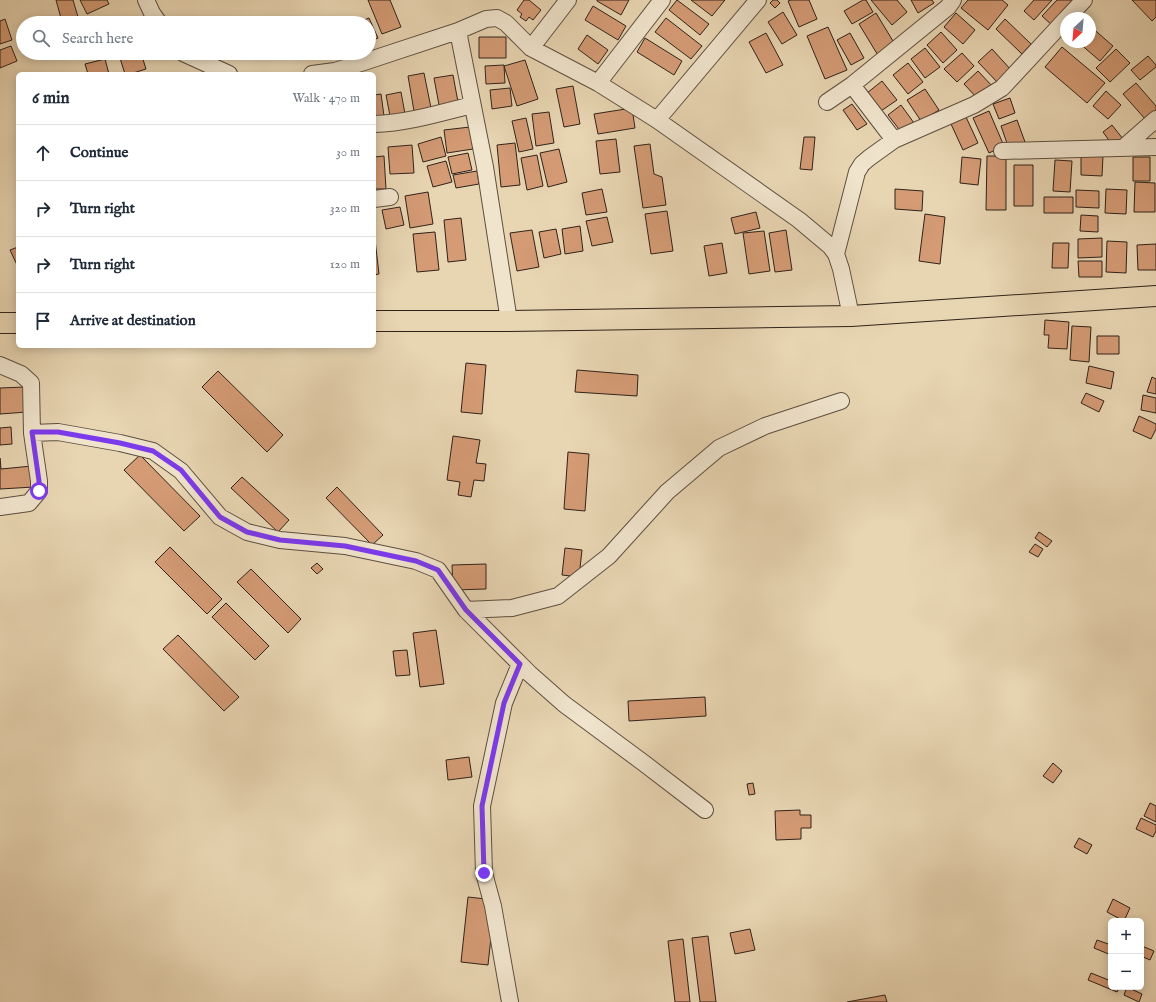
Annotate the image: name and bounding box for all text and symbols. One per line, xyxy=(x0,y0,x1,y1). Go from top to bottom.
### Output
north arrow xyxy=(1060,12,1096,48)
search box xyxy=(16,16,376,60)
icon: search xyxy=(30,27,52,49)
text: Search here xyxy=(62,29,133,48)
text: 6 min xyxy=(32,88,70,109)
text: Walk · 470 m xyxy=(292,90,360,107)
icon: ahead xyxy=(32,142,54,164)
text: Continue xyxy=(70,143,128,162)
text: 30 m xyxy=(336,144,360,161)
icon: right xyxy=(32,198,54,220)
text: Turn right xyxy=(70,199,135,218)
text: 320 m xyxy=(330,200,360,217)
icon: right xyxy=(32,254,54,276)
text: Turn right xyxy=(70,255,135,274)
text: 120 m xyxy=(330,256,360,273)
icon: arrive xyxy=(32,310,54,332)
text: Arrive at destination xyxy=(70,311,196,330)
route start xyxy=(30,482,48,500)
route end xyxy=(475,864,493,882)
map controls xyxy=(1108,918,1144,990)
button: + xyxy=(1108,918,1144,954)
button: − xyxy=(1108,954,1144,990)

